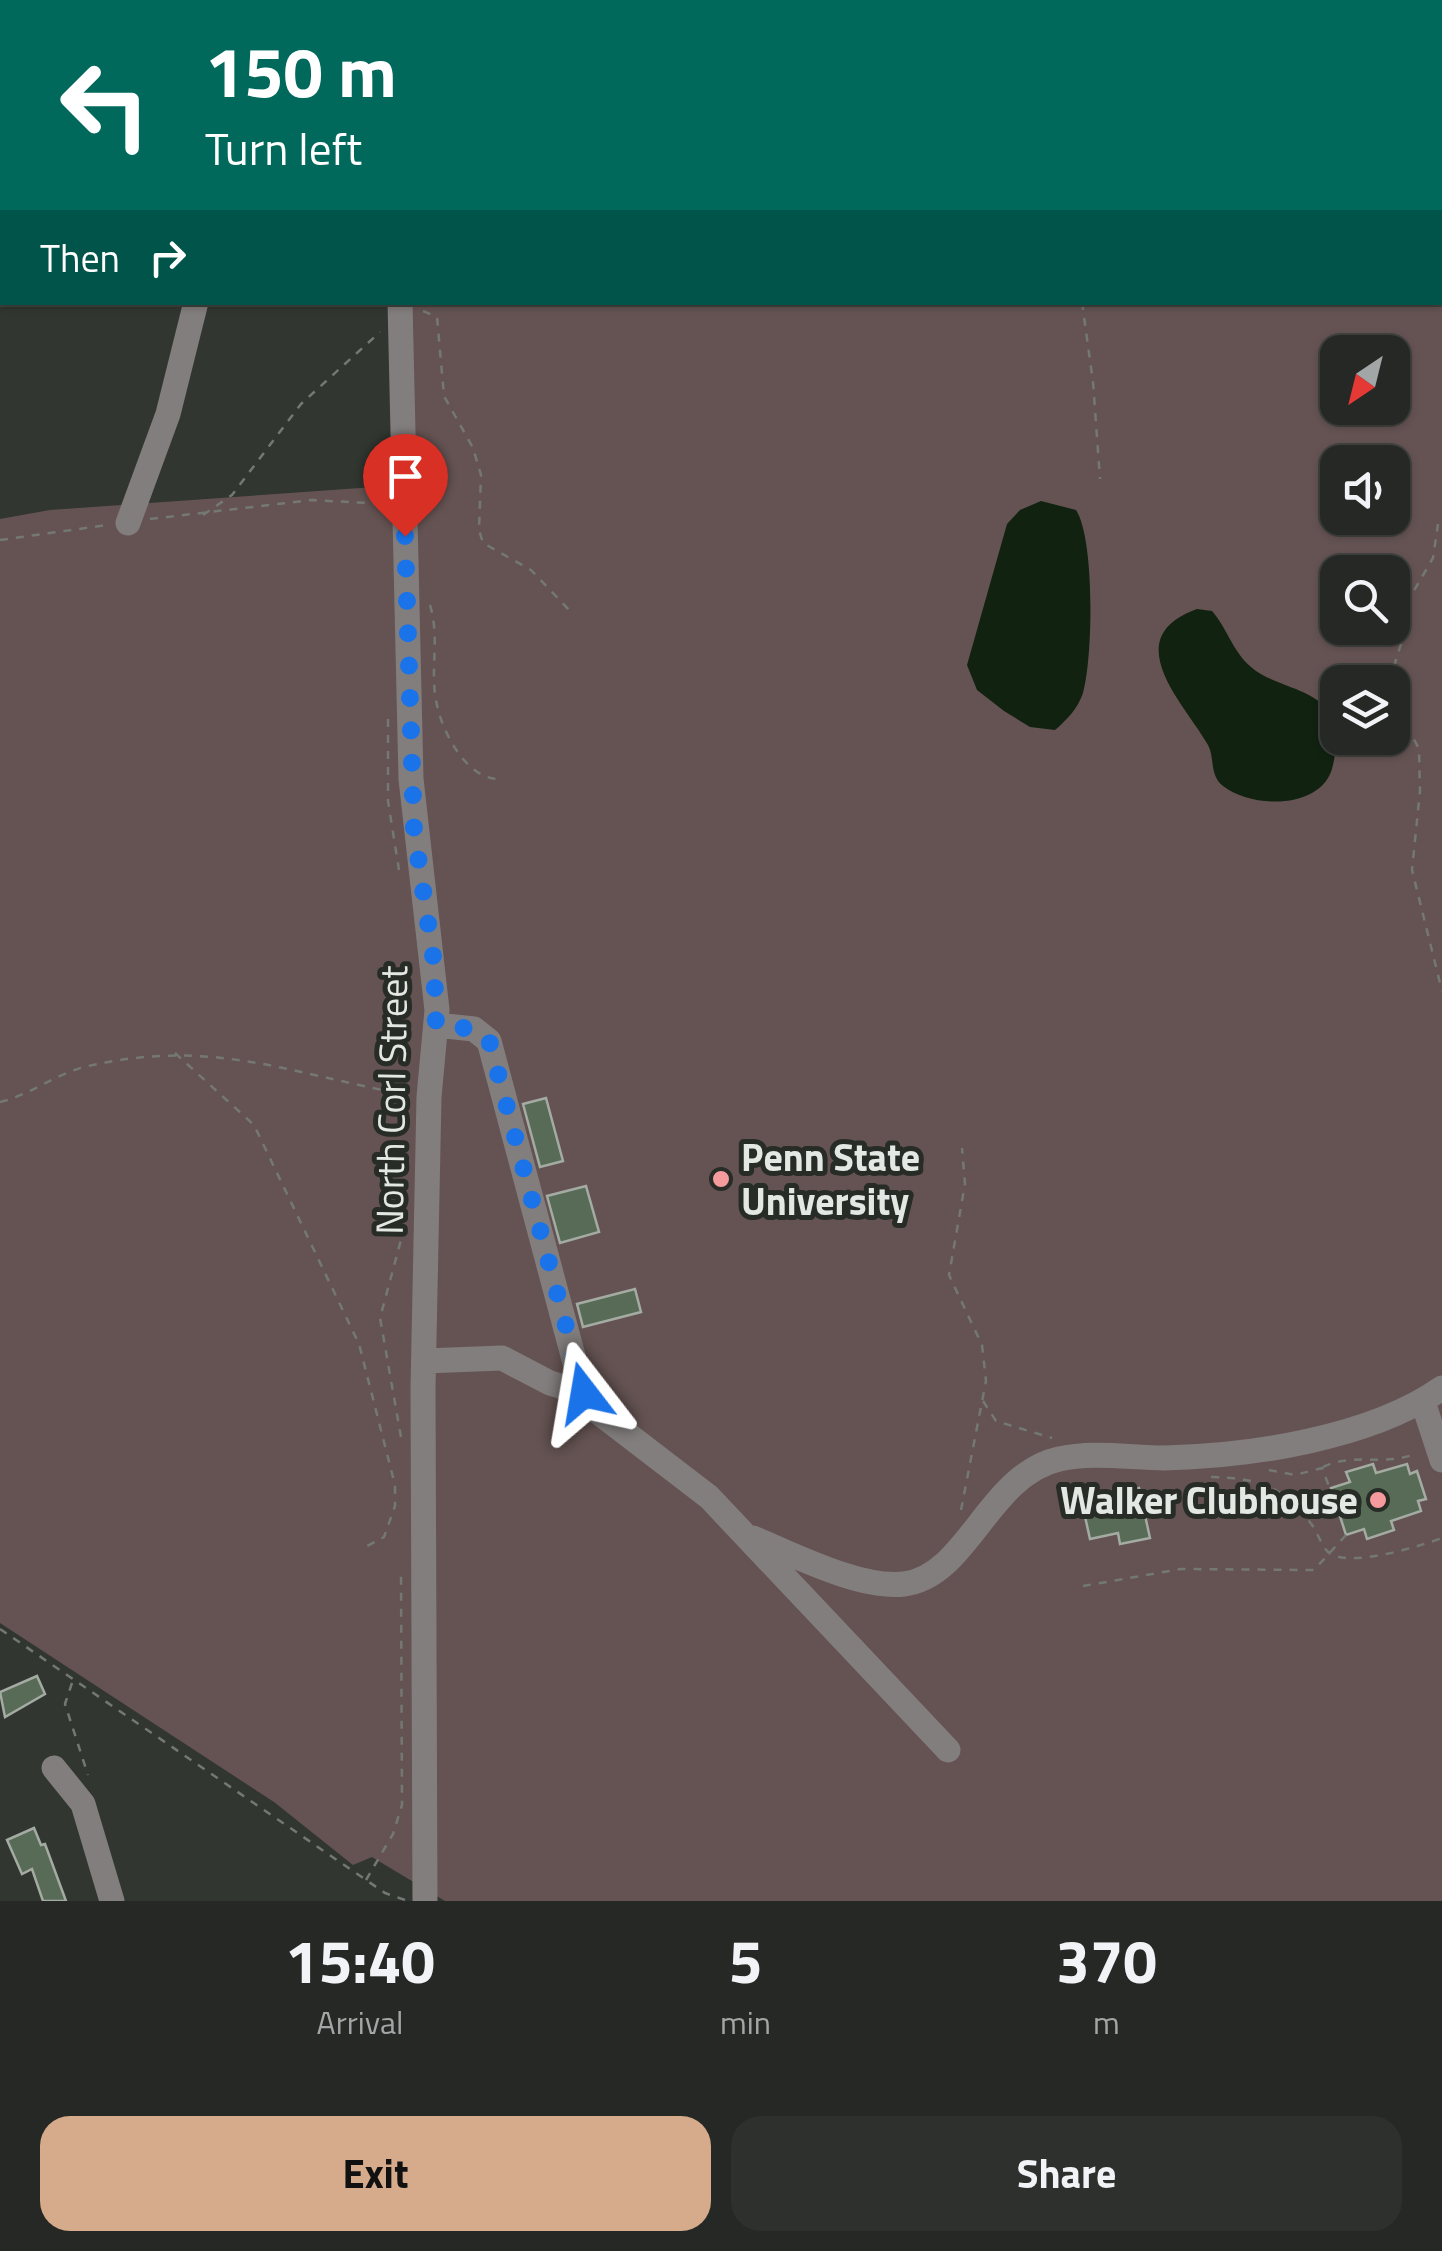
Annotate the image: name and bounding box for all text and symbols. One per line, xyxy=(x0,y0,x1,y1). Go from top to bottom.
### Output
text: 150 m xyxy=(205,18,397,124)
icon: left xyxy=(40,40,170,170)
text: Turn left xyxy=(205,114,362,182)
text: Then xyxy=(40,229,120,287)
icon: right xyxy=(140,230,195,285)
north arrow xyxy=(1320,335,1410,425)
map controls xyxy=(1320,335,1410,755)
pin xyxy=(363,434,448,537)
button: sound xyxy=(1320,445,1410,535)
icon: arrive xyxy=(378,449,433,504)
button: search xyxy=(1320,555,1410,645)
button: layers xyxy=(1320,665,1410,755)
street label: North Corl Street xyxy=(360,965,422,1235)
place label: Penn State University xyxy=(741,1128,920,1230)
marker: Penn State University xyxy=(710,1168,732,1190)
position arrow xyxy=(532,1341,636,1445)
place label: Walker Clubhouse xyxy=(1060,1471,1358,1529)
marker: Walker Clubhouse xyxy=(1367,1489,1389,1511)
text: 15:40 xyxy=(285,1915,435,2006)
text: 5 xyxy=(729,1915,762,2006)
text: 370 xyxy=(1056,1915,1157,2006)
text: Arrival xyxy=(317,1998,403,2046)
text: min xyxy=(720,1998,771,2046)
text: m xyxy=(1093,1998,1120,2046)
button: Exit xyxy=(40,2116,711,2231)
button: Share xyxy=(731,2116,1402,2231)

